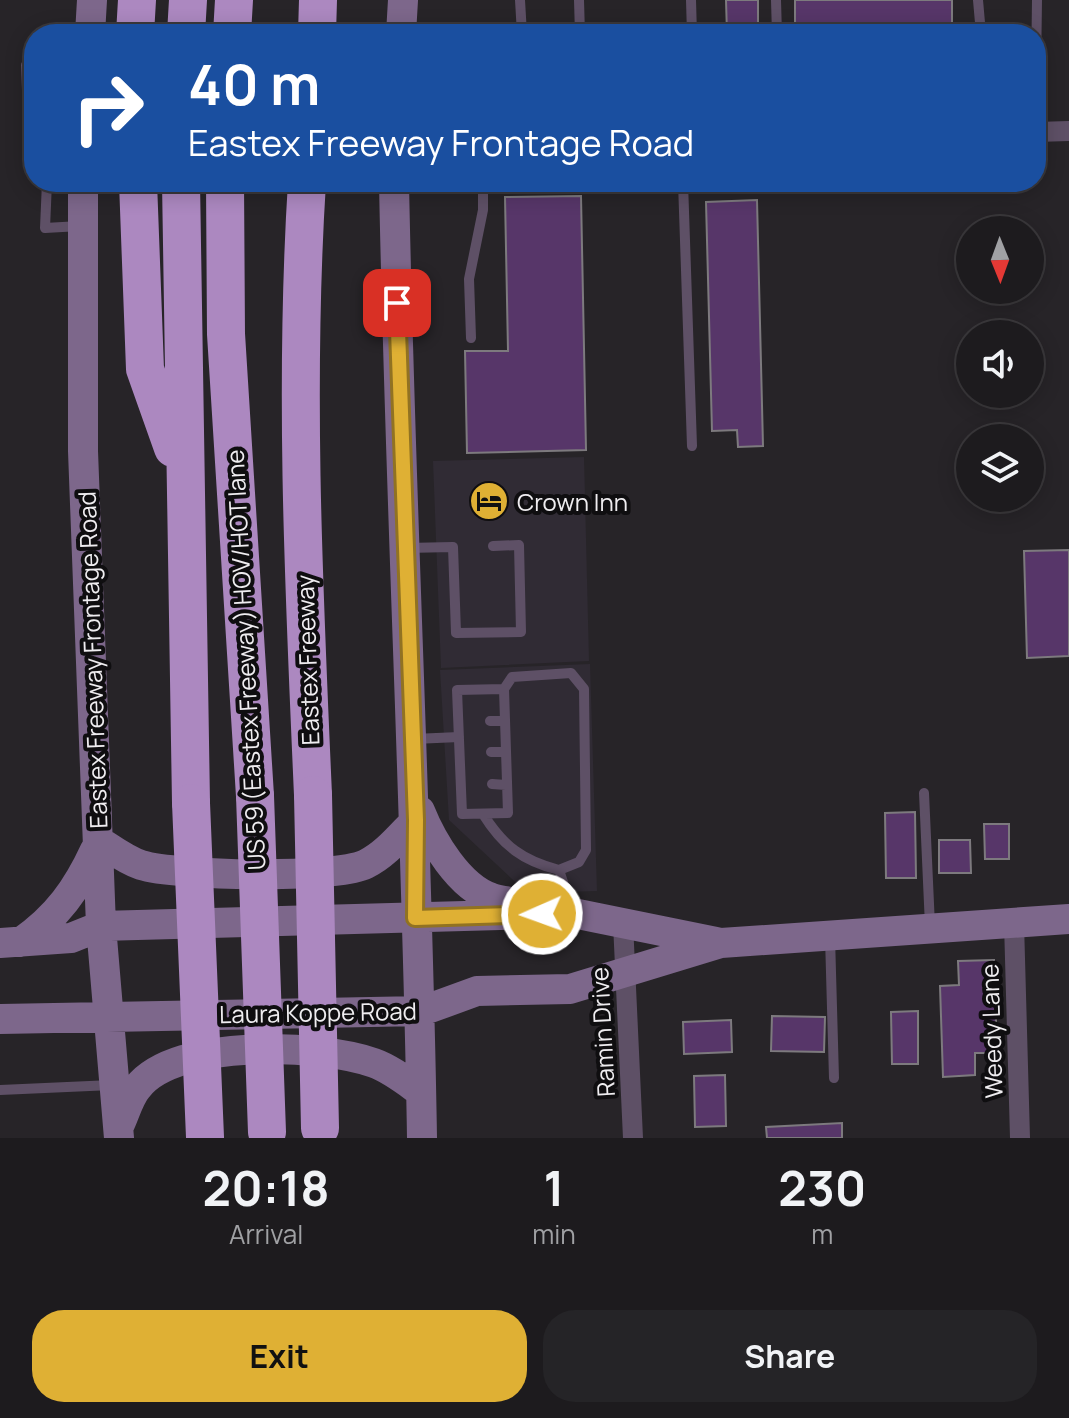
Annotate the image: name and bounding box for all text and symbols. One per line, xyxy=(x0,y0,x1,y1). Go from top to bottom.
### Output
text: 40 m xyxy=(188,45,320,122)
icon: right xyxy=(56,56,160,160)
text: Eastex Freeway Frontage Road xyxy=(188,118,694,167)
north arrow xyxy=(956,216,1044,304)
map controls xyxy=(956,216,1044,512)
pin xyxy=(363,269,431,337)
icon: arrive xyxy=(375,281,419,325)
button: sound xyxy=(956,320,1044,408)
button: layers xyxy=(956,424,1044,512)
street label: US 59 (Eastex Freeway) HOV/HOT lane xyxy=(218,449,272,871)
hotel icon: Crown Inn xyxy=(468,480,510,522)
place label: Crown Inn xyxy=(517,485,628,518)
street label: Eastex Freeway Frontage Road xyxy=(70,491,114,829)
street label: Eastex Freeway xyxy=(288,574,326,746)
position arrow xyxy=(500,872,584,956)
street label: Weedy Lane xyxy=(972,963,1010,1099)
street label: Ramin Drive xyxy=(582,966,622,1098)
street label: Laura Koppe Road xyxy=(219,994,417,1030)
text: 20:18 xyxy=(203,1155,330,1220)
text: 1 xyxy=(543,1155,564,1220)
text: 230 xyxy=(778,1155,866,1220)
text: Arrival xyxy=(229,1216,303,1252)
text: min xyxy=(532,1216,576,1252)
text: m xyxy=(811,1216,833,1252)
button: Exit xyxy=(32,1310,527,1402)
button: Share xyxy=(543,1310,1037,1402)

